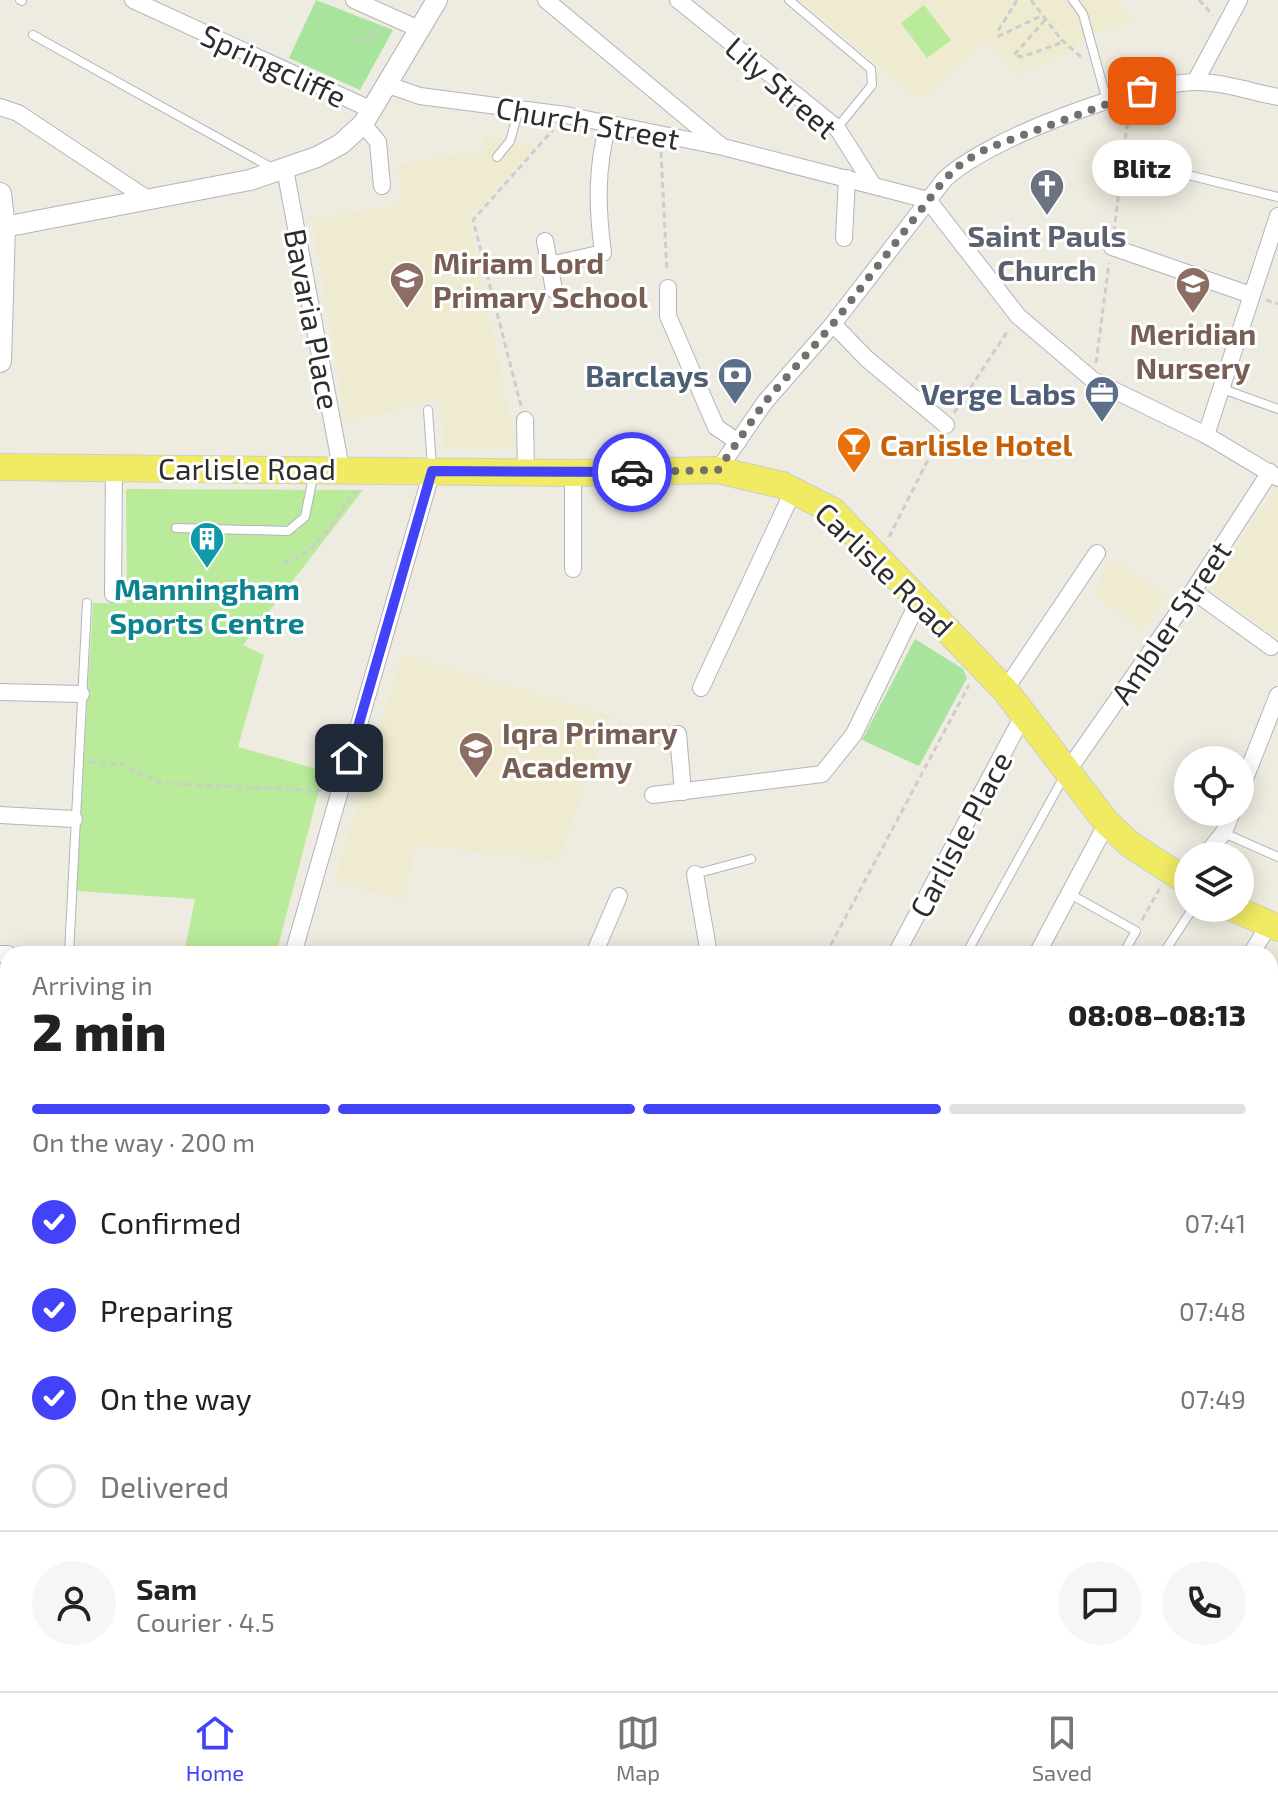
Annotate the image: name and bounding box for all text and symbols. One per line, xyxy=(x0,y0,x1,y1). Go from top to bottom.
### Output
street label: Springcliffe xyxy=(196,16,352,114)
street label: Lily Street xyxy=(719,29,845,145)
pin xyxy=(1108,57,1176,125)
icon: bag xyxy=(1120,69,1164,113)
street label: Church Street xyxy=(494,88,682,156)
callout: Blitz xyxy=(1092,139,1192,195)
text: Blitz xyxy=(1113,152,1171,183)
church icon: Saint Pauls Church xyxy=(1028,167,1066,217)
place label: Saint Pauls Church xyxy=(968,217,1126,287)
street label: Bavaria Place xyxy=(278,225,348,413)
place label: Miriam Lord Primary School xyxy=(433,244,648,315)
school or university icon: Miriam Lord Primary School xyxy=(388,260,426,310)
school or university icon: Meridian Nursery xyxy=(1174,265,1212,315)
place label: Meridian Nursery xyxy=(1130,315,1256,386)
bank icon: Barclays xyxy=(716,356,754,406)
place label: Barclays xyxy=(585,357,709,394)
office icon: Verge Labs xyxy=(1083,374,1121,424)
place label: Verge Labs xyxy=(921,375,1076,411)
bar icon: Carlisle Hotel xyxy=(835,425,873,475)
place label: Carlisle Hotel xyxy=(880,426,1072,462)
courier xyxy=(592,432,672,512)
street label: Carlisle Road xyxy=(158,450,336,486)
icon: car xyxy=(610,450,654,494)
street label: Carlisle Road xyxy=(808,494,962,644)
building icon: Manningham Sports Centre xyxy=(188,520,226,570)
street label: Ambler Street xyxy=(1102,534,1238,710)
place label: Manningham Sports Centre xyxy=(109,570,305,640)
place label: Iqra Primary Academy xyxy=(502,714,678,785)
pin xyxy=(315,724,383,792)
school or university icon: Iqra Primary Academy xyxy=(457,730,495,780)
icon: home xyxy=(327,736,371,780)
street label: Carlisle Place xyxy=(901,745,1019,923)
map controls xyxy=(1174,746,1254,922)
button: locate xyxy=(1174,746,1254,826)
button: layers xyxy=(1174,842,1254,922)
text: Arriving in xyxy=(32,969,153,1000)
text: 08:08–08:13 xyxy=(1068,996,1246,1032)
text: 2 min xyxy=(32,999,167,1061)
text: On the way · 200 m xyxy=(32,1126,255,1157)
icon: check xyxy=(32,1200,76,1244)
text: Confirmed xyxy=(100,1204,241,1240)
text: 07:41 xyxy=(1185,1207,1246,1238)
icon: check xyxy=(32,1288,76,1332)
text: Preparing xyxy=(100,1292,233,1328)
text: 07:48 xyxy=(1179,1295,1246,1326)
icon: check xyxy=(32,1376,76,1420)
text: On the way xyxy=(100,1380,252,1416)
text: 07:49 xyxy=(1180,1383,1246,1414)
text: Delivered xyxy=(100,1468,229,1504)
button: person xyxy=(32,1561,116,1645)
button: chat xyxy=(1058,1561,1142,1645)
button: phone xyxy=(1162,1561,1246,1645)
text: Sam xyxy=(136,1570,197,1606)
text: Courier · 4.5 xyxy=(136,1606,275,1637)
tab: Home xyxy=(186,1711,244,1785)
tab: Map xyxy=(616,1711,660,1785)
tab: Saved xyxy=(1032,1711,1092,1785)

